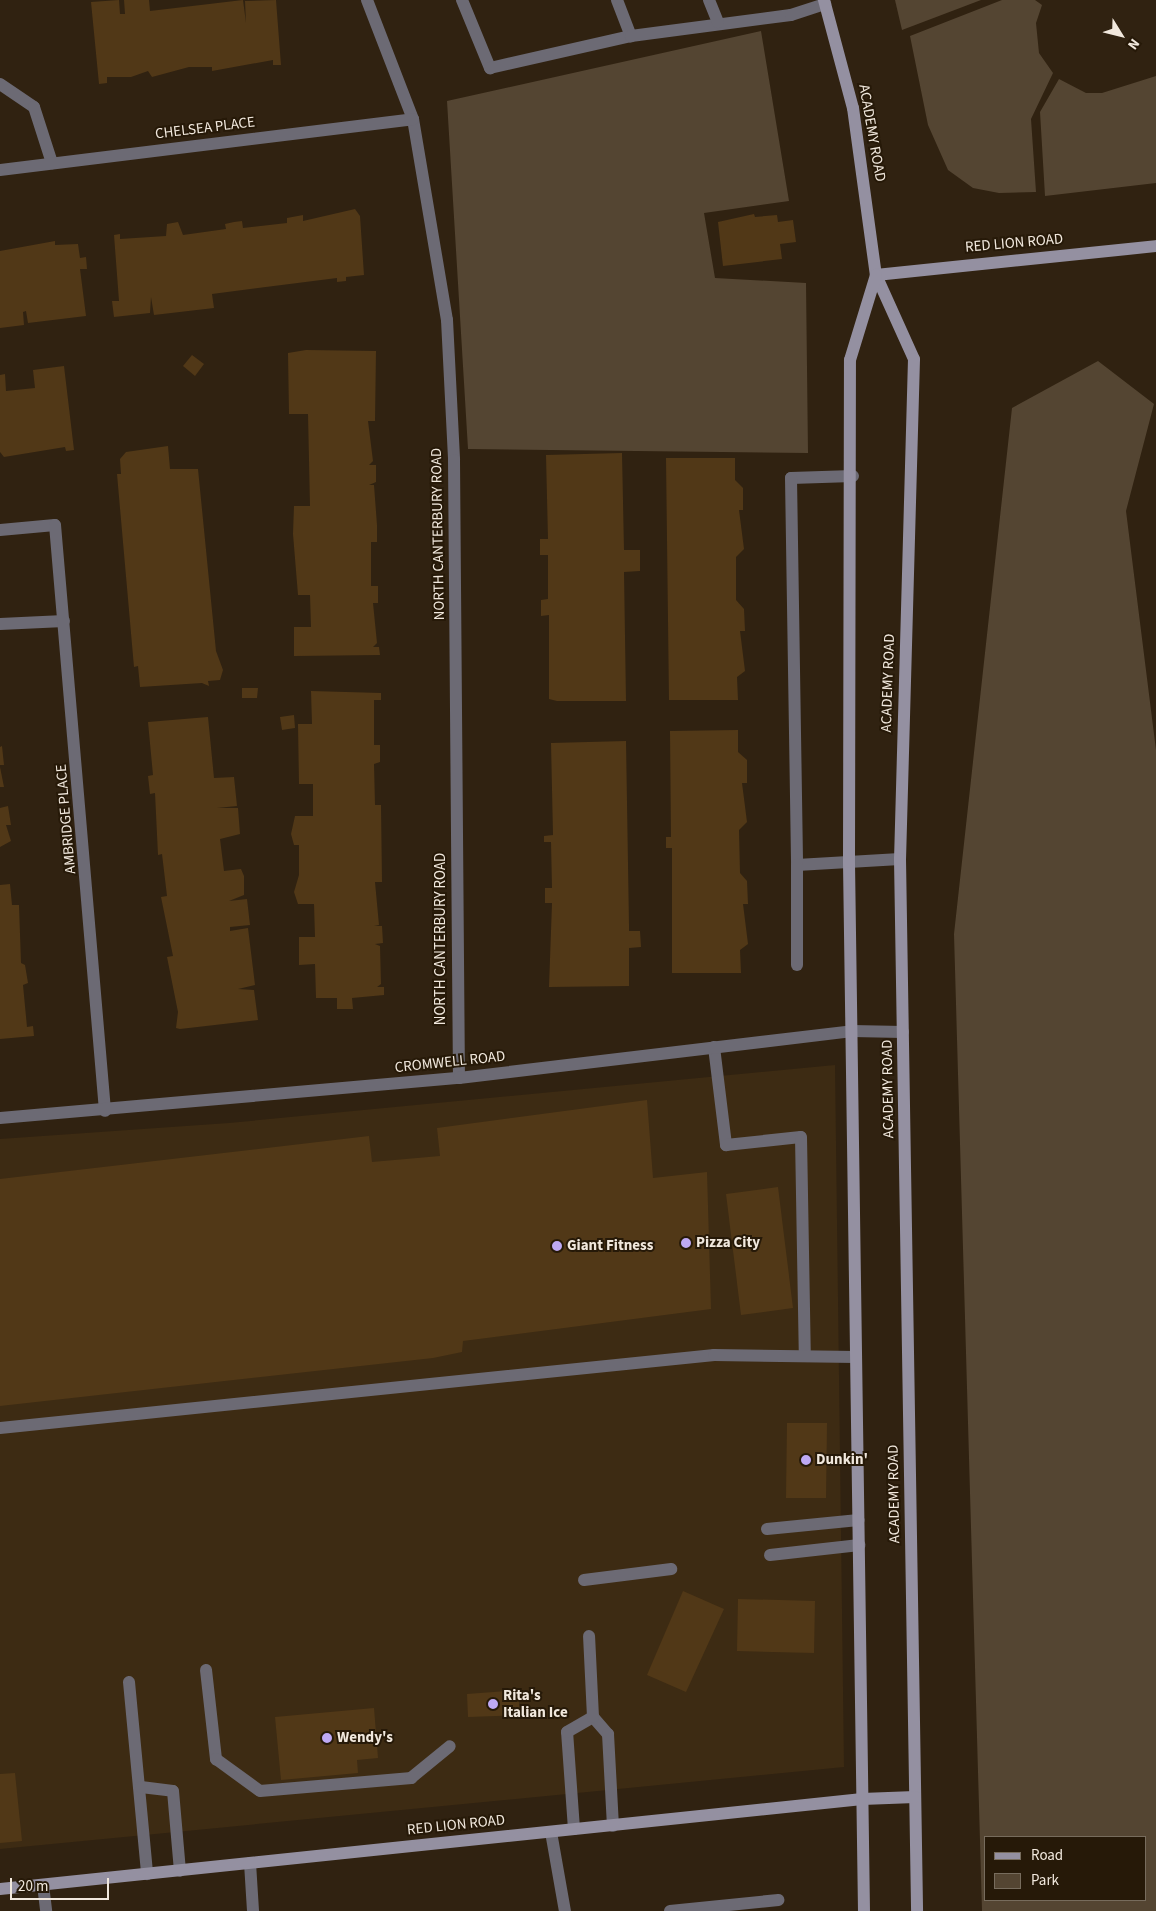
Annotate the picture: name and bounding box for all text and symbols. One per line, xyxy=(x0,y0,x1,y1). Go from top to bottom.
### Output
north arrow xyxy=(1096,10,1146,60)
text: N xyxy=(1122,34,1144,53)
street label: ACADEMY ROAD xyxy=(855,83,889,183)
street label: CHELSEA PLACE xyxy=(154,113,256,143)
street label: RED LION ROAD xyxy=(964,230,1064,256)
street label: NORTH CANTERBURY ROAD xyxy=(427,448,449,620)
street label: ACADEMY ROAD xyxy=(877,633,899,733)
street label: AMBRIDGE PLACE xyxy=(52,763,80,875)
street label: NORTH CANTERBURY ROAD xyxy=(432,853,450,1025)
street label: ACADEMY ROAD xyxy=(878,1040,898,1138)
street label: CROMWELL ROAD xyxy=(394,1047,506,1077)
place label: Pizza City xyxy=(696,1234,760,1252)
place label: Giant Fitness xyxy=(567,1237,653,1255)
marker: Pizza City xyxy=(680,1237,692,1249)
marker: Giant Fitness xyxy=(551,1240,563,1252)
street label: ACADEMY ROAD xyxy=(884,1445,904,1543)
place label: Dunkin' xyxy=(816,1451,868,1469)
marker: Dunkin' xyxy=(800,1454,812,1466)
place label: Rita's Italian Ice xyxy=(503,1686,568,1721)
marker: Rita's Italian Ice xyxy=(487,1698,499,1710)
place label: Wendy's xyxy=(337,1729,393,1747)
marker: Wendy's xyxy=(321,1732,333,1744)
street label: RED LION ROAD xyxy=(406,1811,506,1839)
legend xyxy=(984,1836,1146,1901)
text: Road xyxy=(1031,1845,1063,1866)
scale bar xyxy=(12,1868,111,1900)
text: Park xyxy=(1031,1870,1059,1891)
text: 20 m xyxy=(18,1876,48,1897)

